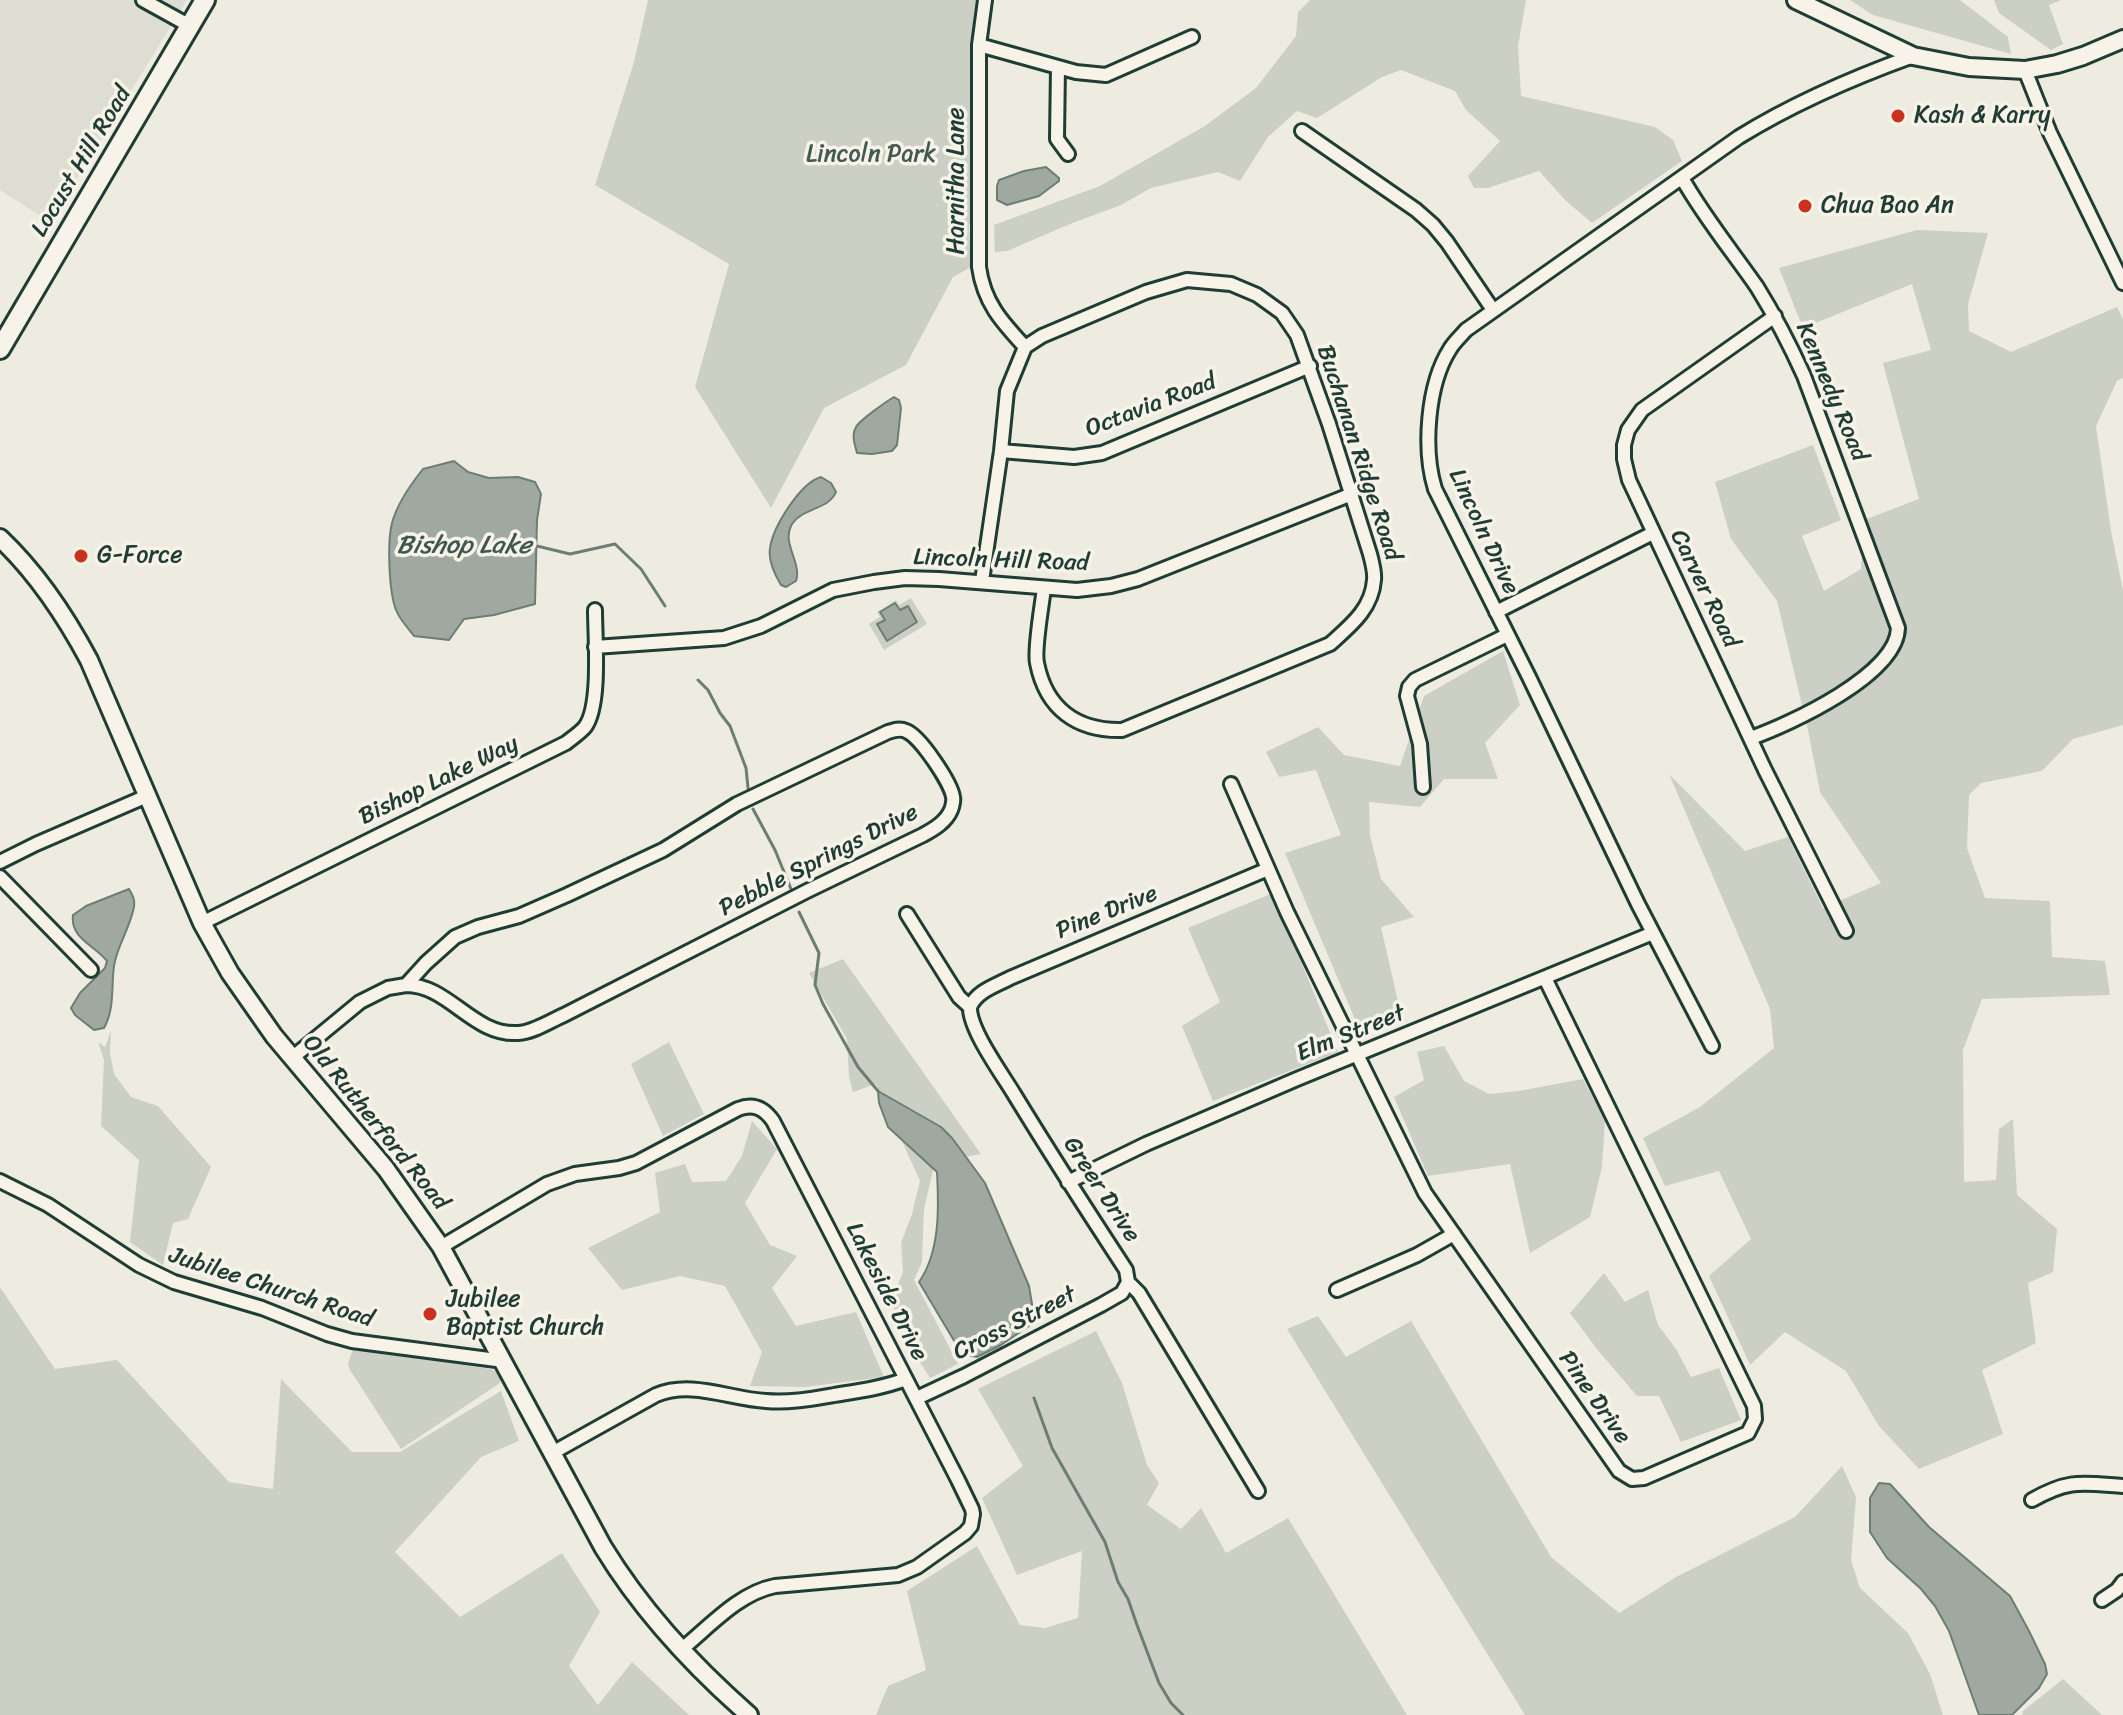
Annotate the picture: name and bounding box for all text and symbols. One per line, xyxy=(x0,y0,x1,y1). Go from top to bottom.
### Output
street label: Locust Hill Road xyxy=(26,82,138,242)
place label: Kash & Karry xyxy=(1914,102,2051,130)
street label: Harnitha Lane xyxy=(943,107,971,255)
marker: Kash & Karry xyxy=(1889,107,1907,125)
park label: Lincoln Park xyxy=(806,141,936,169)
place label: Chua Bao An xyxy=(1821,192,1954,220)
marker: Chua Bao An xyxy=(1796,197,1814,215)
street label: Kennedy Road xyxy=(1789,318,1873,466)
street label: Buchanan Ridge Road xyxy=(1310,342,1406,564)
street label: Octavia Road xyxy=(1082,368,1220,444)
street label: Lincoln Drive xyxy=(1441,465,1525,599)
street label: Carver Road xyxy=(1663,525,1745,653)
water label: Bishop Lake xyxy=(396,530,532,562)
place label: G-Force xyxy=(97,542,183,570)
street label: Lincoln Hill Road xyxy=(913,544,1089,578)
marker: G-Force xyxy=(72,547,90,565)
street label: Bishop Lake Way xyxy=(355,730,523,832)
street label: Pebble Springs Drive xyxy=(715,798,923,924)
street label: Pine Drive xyxy=(1052,880,1162,946)
street label: Elm Street xyxy=(1292,999,1410,1069)
street label: Old Rutherford Road xyxy=(296,1030,454,1216)
street label: Greer Drive xyxy=(1056,1132,1146,1248)
street label: Lakeside Drive xyxy=(839,1218,933,1366)
street label: Jubilee Church Road xyxy=(165,1241,377,1335)
street label: Cross Street xyxy=(949,1281,1081,1367)
place label: Jubilee Baptist Church xyxy=(446,1286,604,1342)
marker: Jubilee Baptist Church xyxy=(421,1305,439,1323)
street label: Pine Drive xyxy=(1552,1346,1636,1450)

